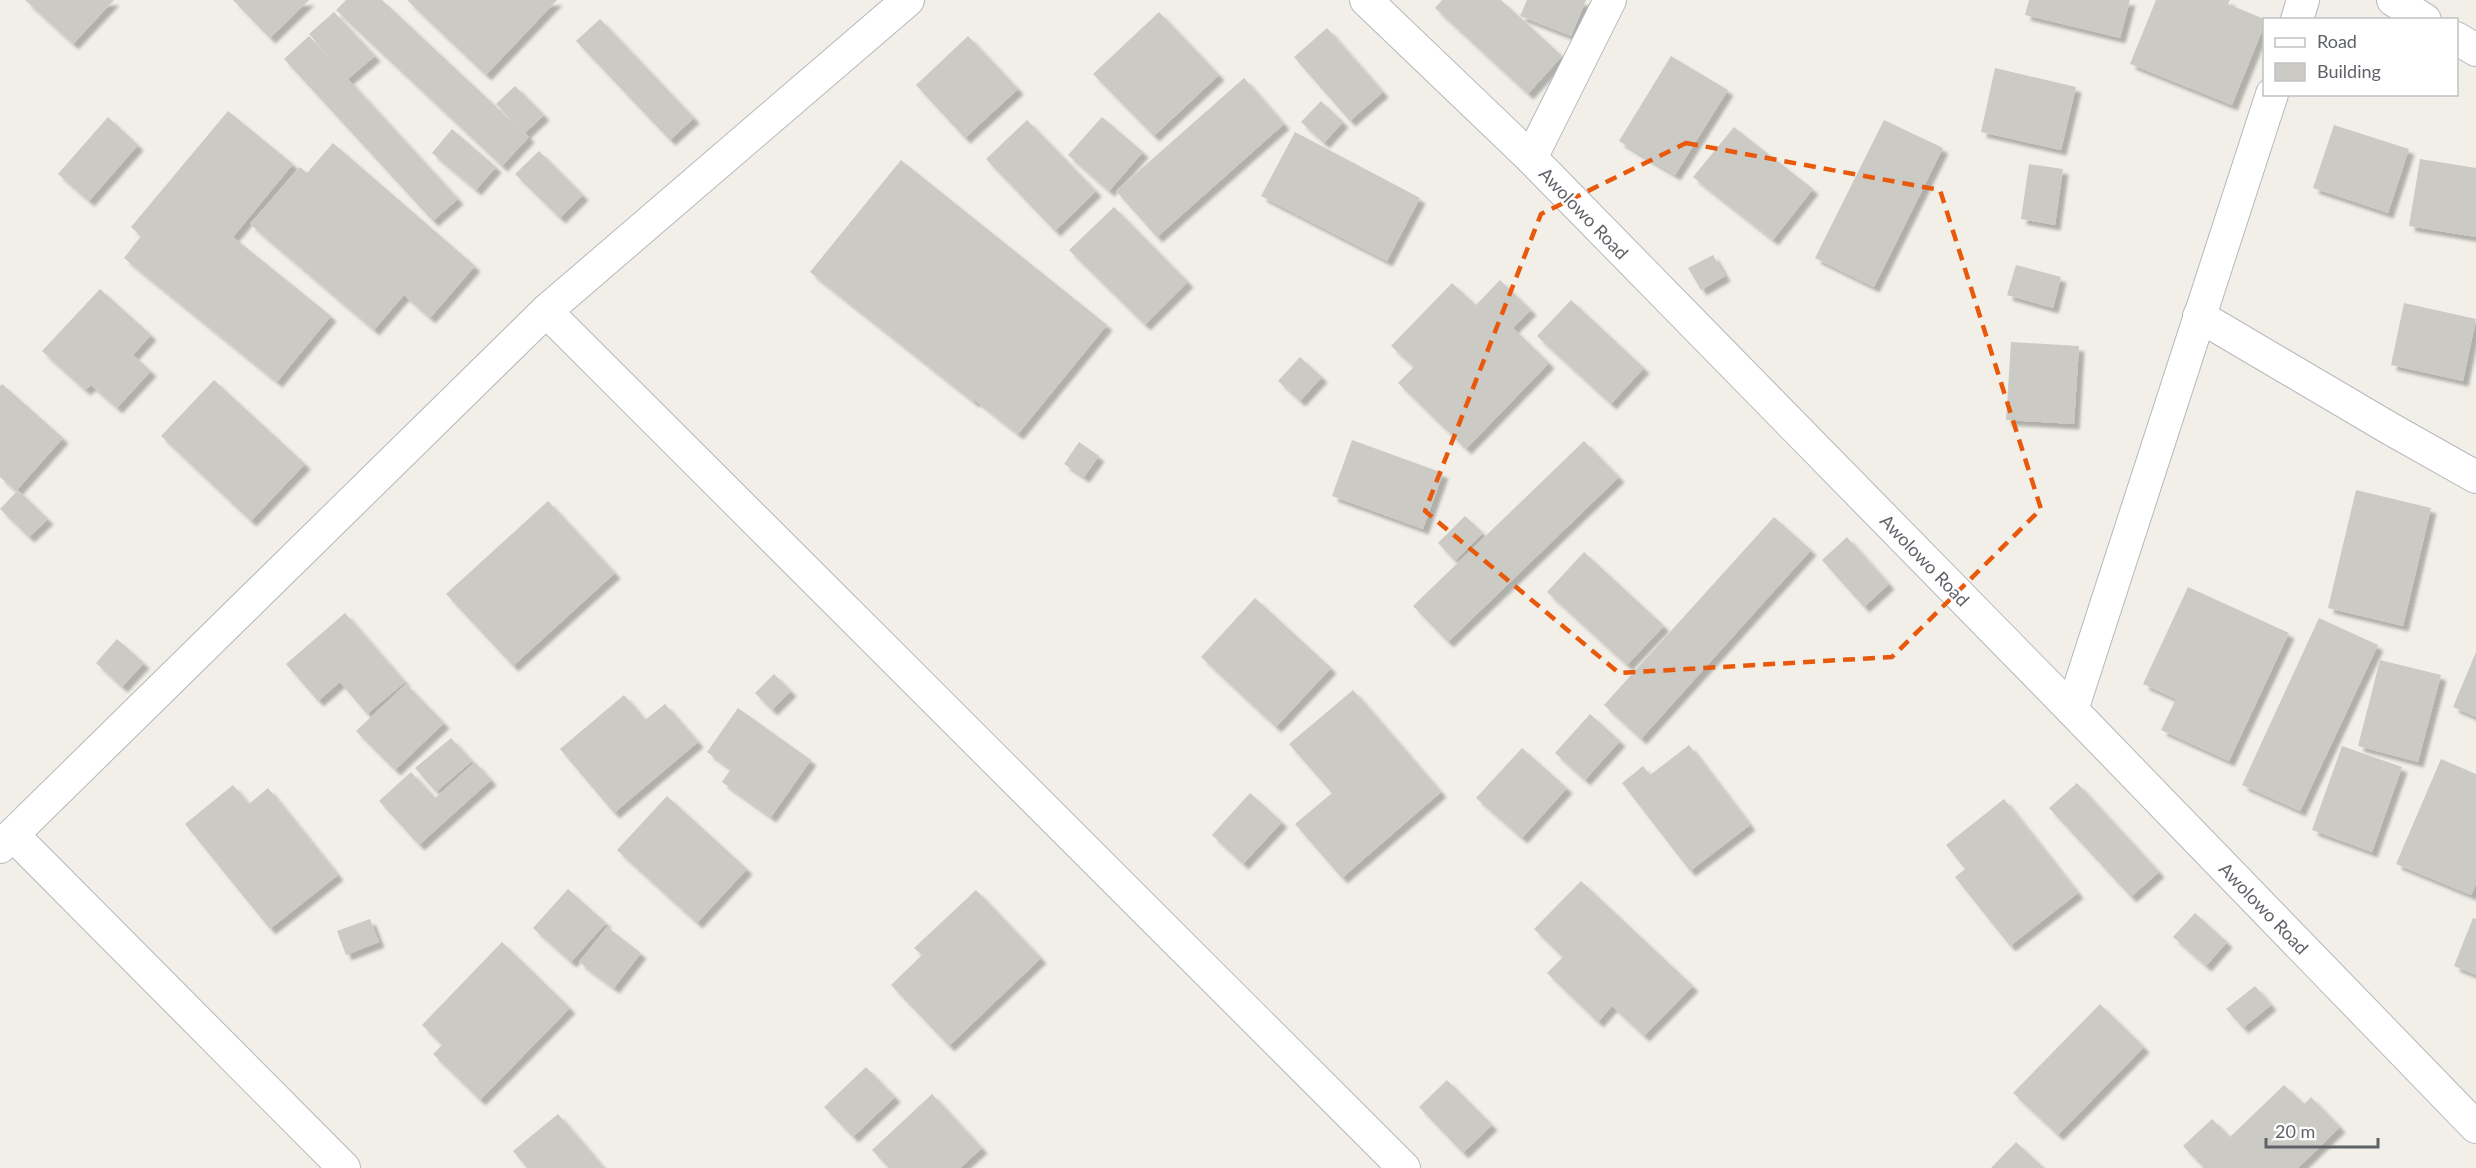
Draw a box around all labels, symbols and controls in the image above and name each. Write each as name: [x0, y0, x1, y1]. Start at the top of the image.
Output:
legend: [2263, 18, 2458, 96]
text: Road: [2317, 30, 2357, 52]
text: Building: [2317, 60, 2381, 82]
street label: Awolowo Road: [1535, 163, 1633, 263]
street label: Awolowo Road: [1876, 510, 1974, 610]
street label: Awolowo Road: [2215, 858, 2313, 958]
scale bar: [2266, 1111, 2378, 1149]
text: 20 m: [2275, 1120, 2315, 1142]

